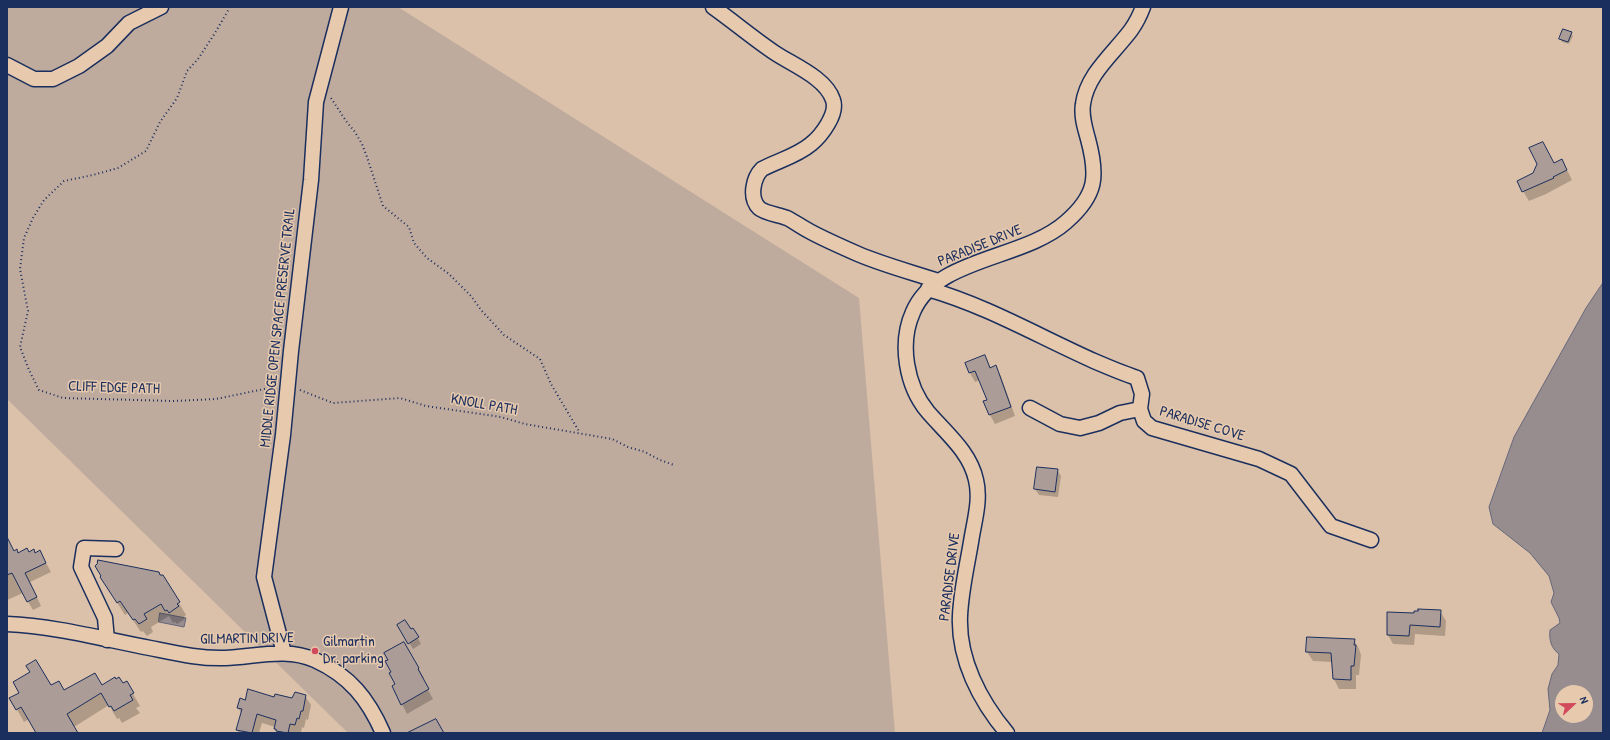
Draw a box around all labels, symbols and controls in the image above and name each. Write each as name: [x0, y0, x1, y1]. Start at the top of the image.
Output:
street label: MIDDLE RIDGE OPEN SPACE PRESERVE TRAIL: [256, 208, 300, 448]
street label: PARADISE DRIVE: [935, 221, 1025, 271]
street label: CLIFF EDGE PATH: [68, 377, 160, 399]
street label: KNOLL PATH: [449, 390, 519, 420]
street label: PARADISE COVE: [1157, 403, 1247, 445]
street label: PARADISE DRIVE: [936, 532, 964, 622]
street label: GILMARTIN DRIVE: [200, 629, 294, 649]
place label: Gilmartin Dr. parking: [323, 633, 384, 668]
marker: Gilmartin Dr. parking: [310, 646, 320, 656]
north arrow: [1554, 684, 1594, 724]
text: N: [1577, 695, 1592, 705]

